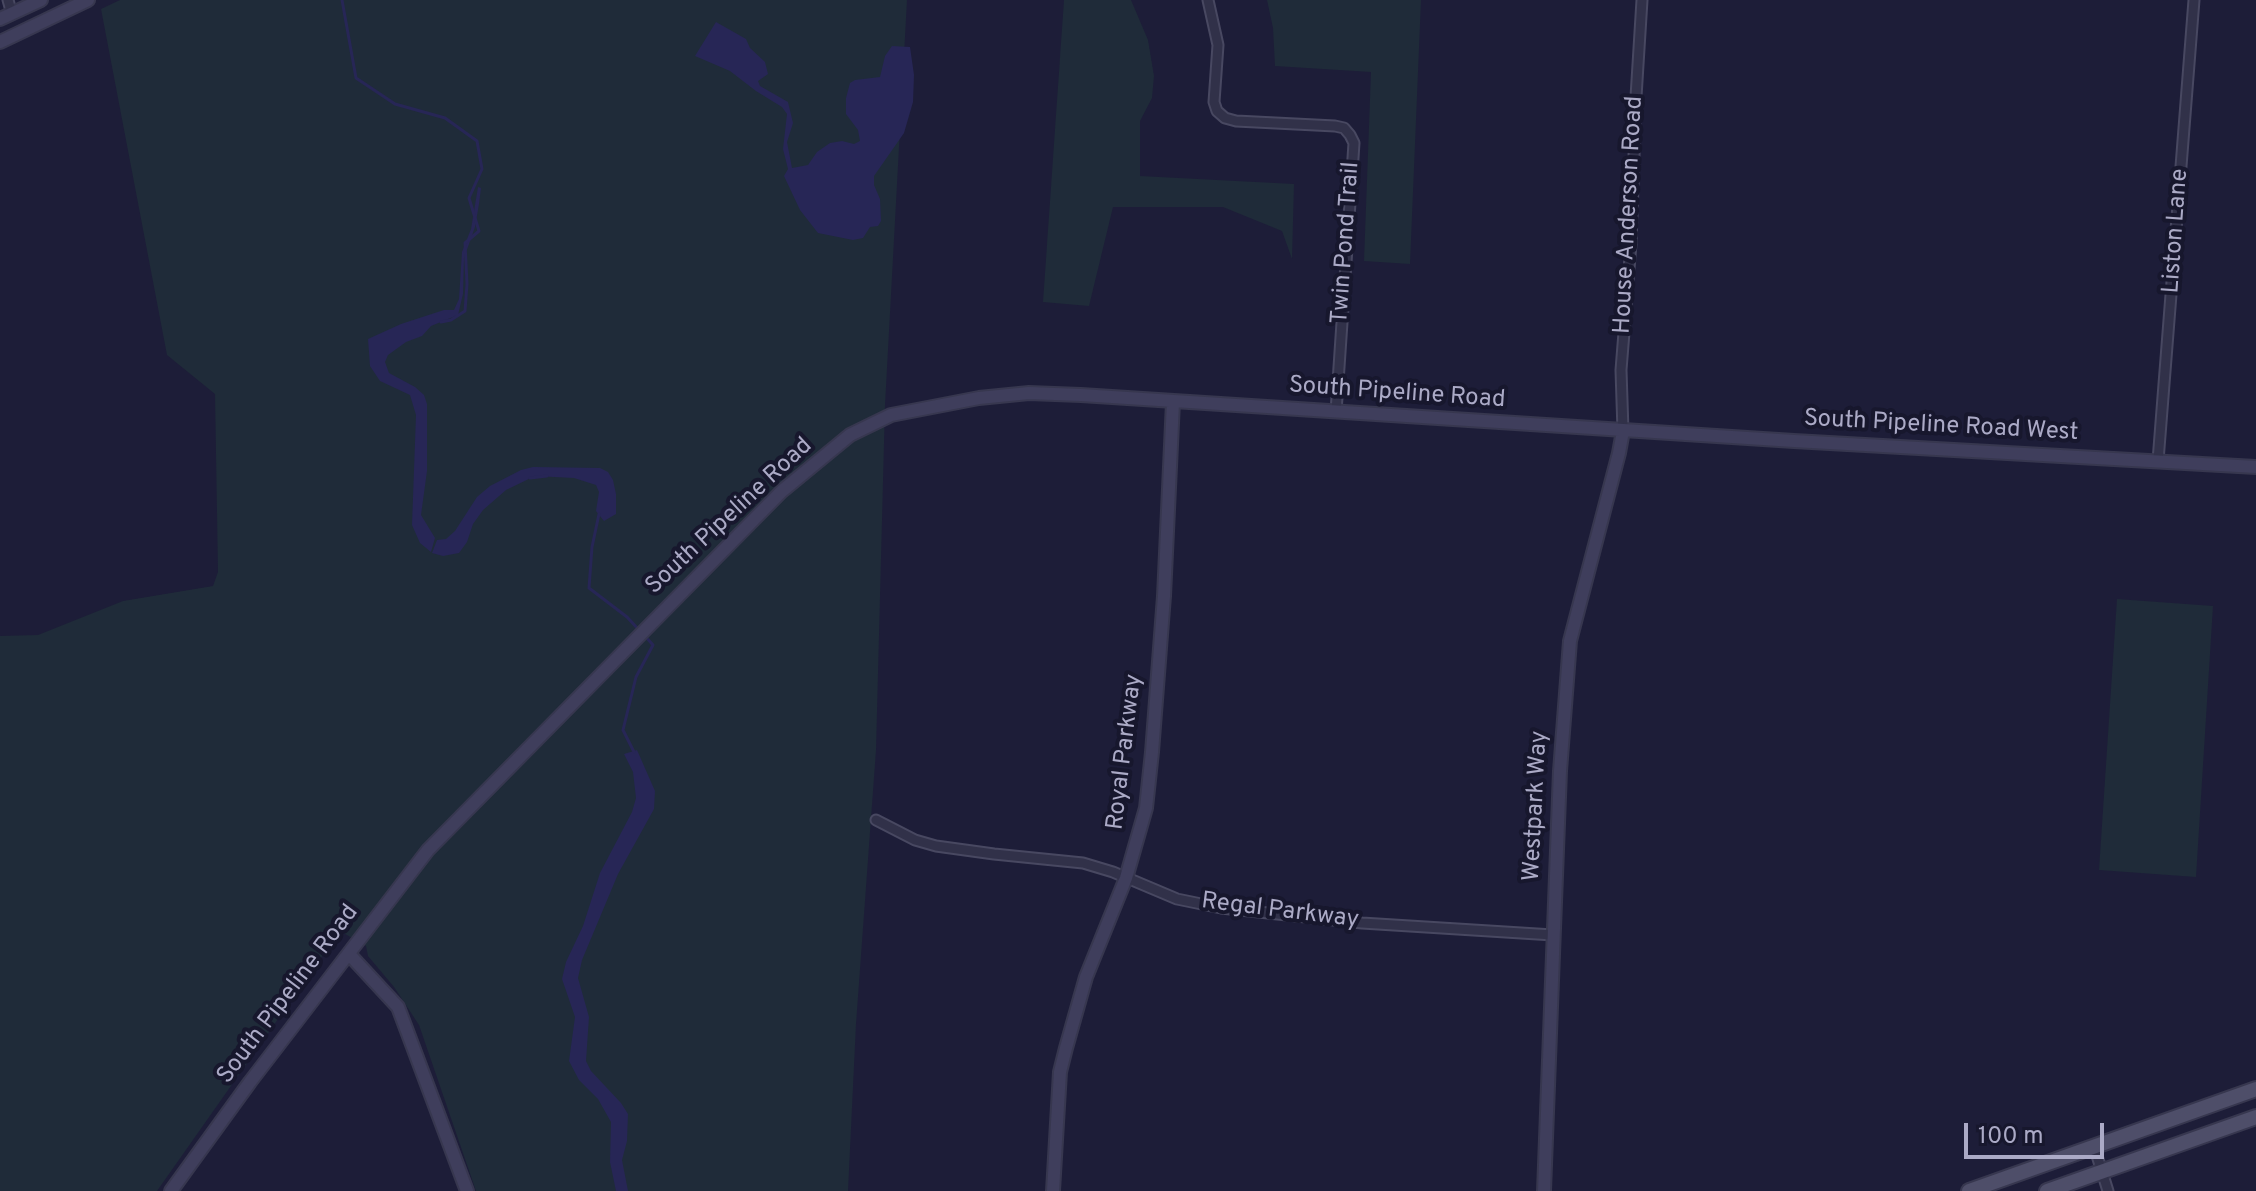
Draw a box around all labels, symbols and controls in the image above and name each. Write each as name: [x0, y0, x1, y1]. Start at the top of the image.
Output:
street label: House Anderson Road: [1609, 95, 1651, 335]
street label: Twin Pond Trail: [1327, 161, 1367, 325]
street label: Liston Lane: [2158, 168, 2196, 294]
street label: South Pipeline Road: [1288, 372, 1506, 416]
street label: South Pipeline Road West: [1803, 405, 2079, 449]
street label: South Pipeline Road: [641, 432, 819, 602]
street label: Royal Parkway: [1102, 672, 1150, 832]
street label: Westpark Way: [1519, 730, 1555, 882]
street label: Regal Parkway: [1200, 888, 1360, 936]
street label: South Pipeline Road: [212, 900, 366, 1090]
scale bar: [1968, 1107, 2108, 1157]
text: 100 m: [1978, 1122, 2044, 1152]

